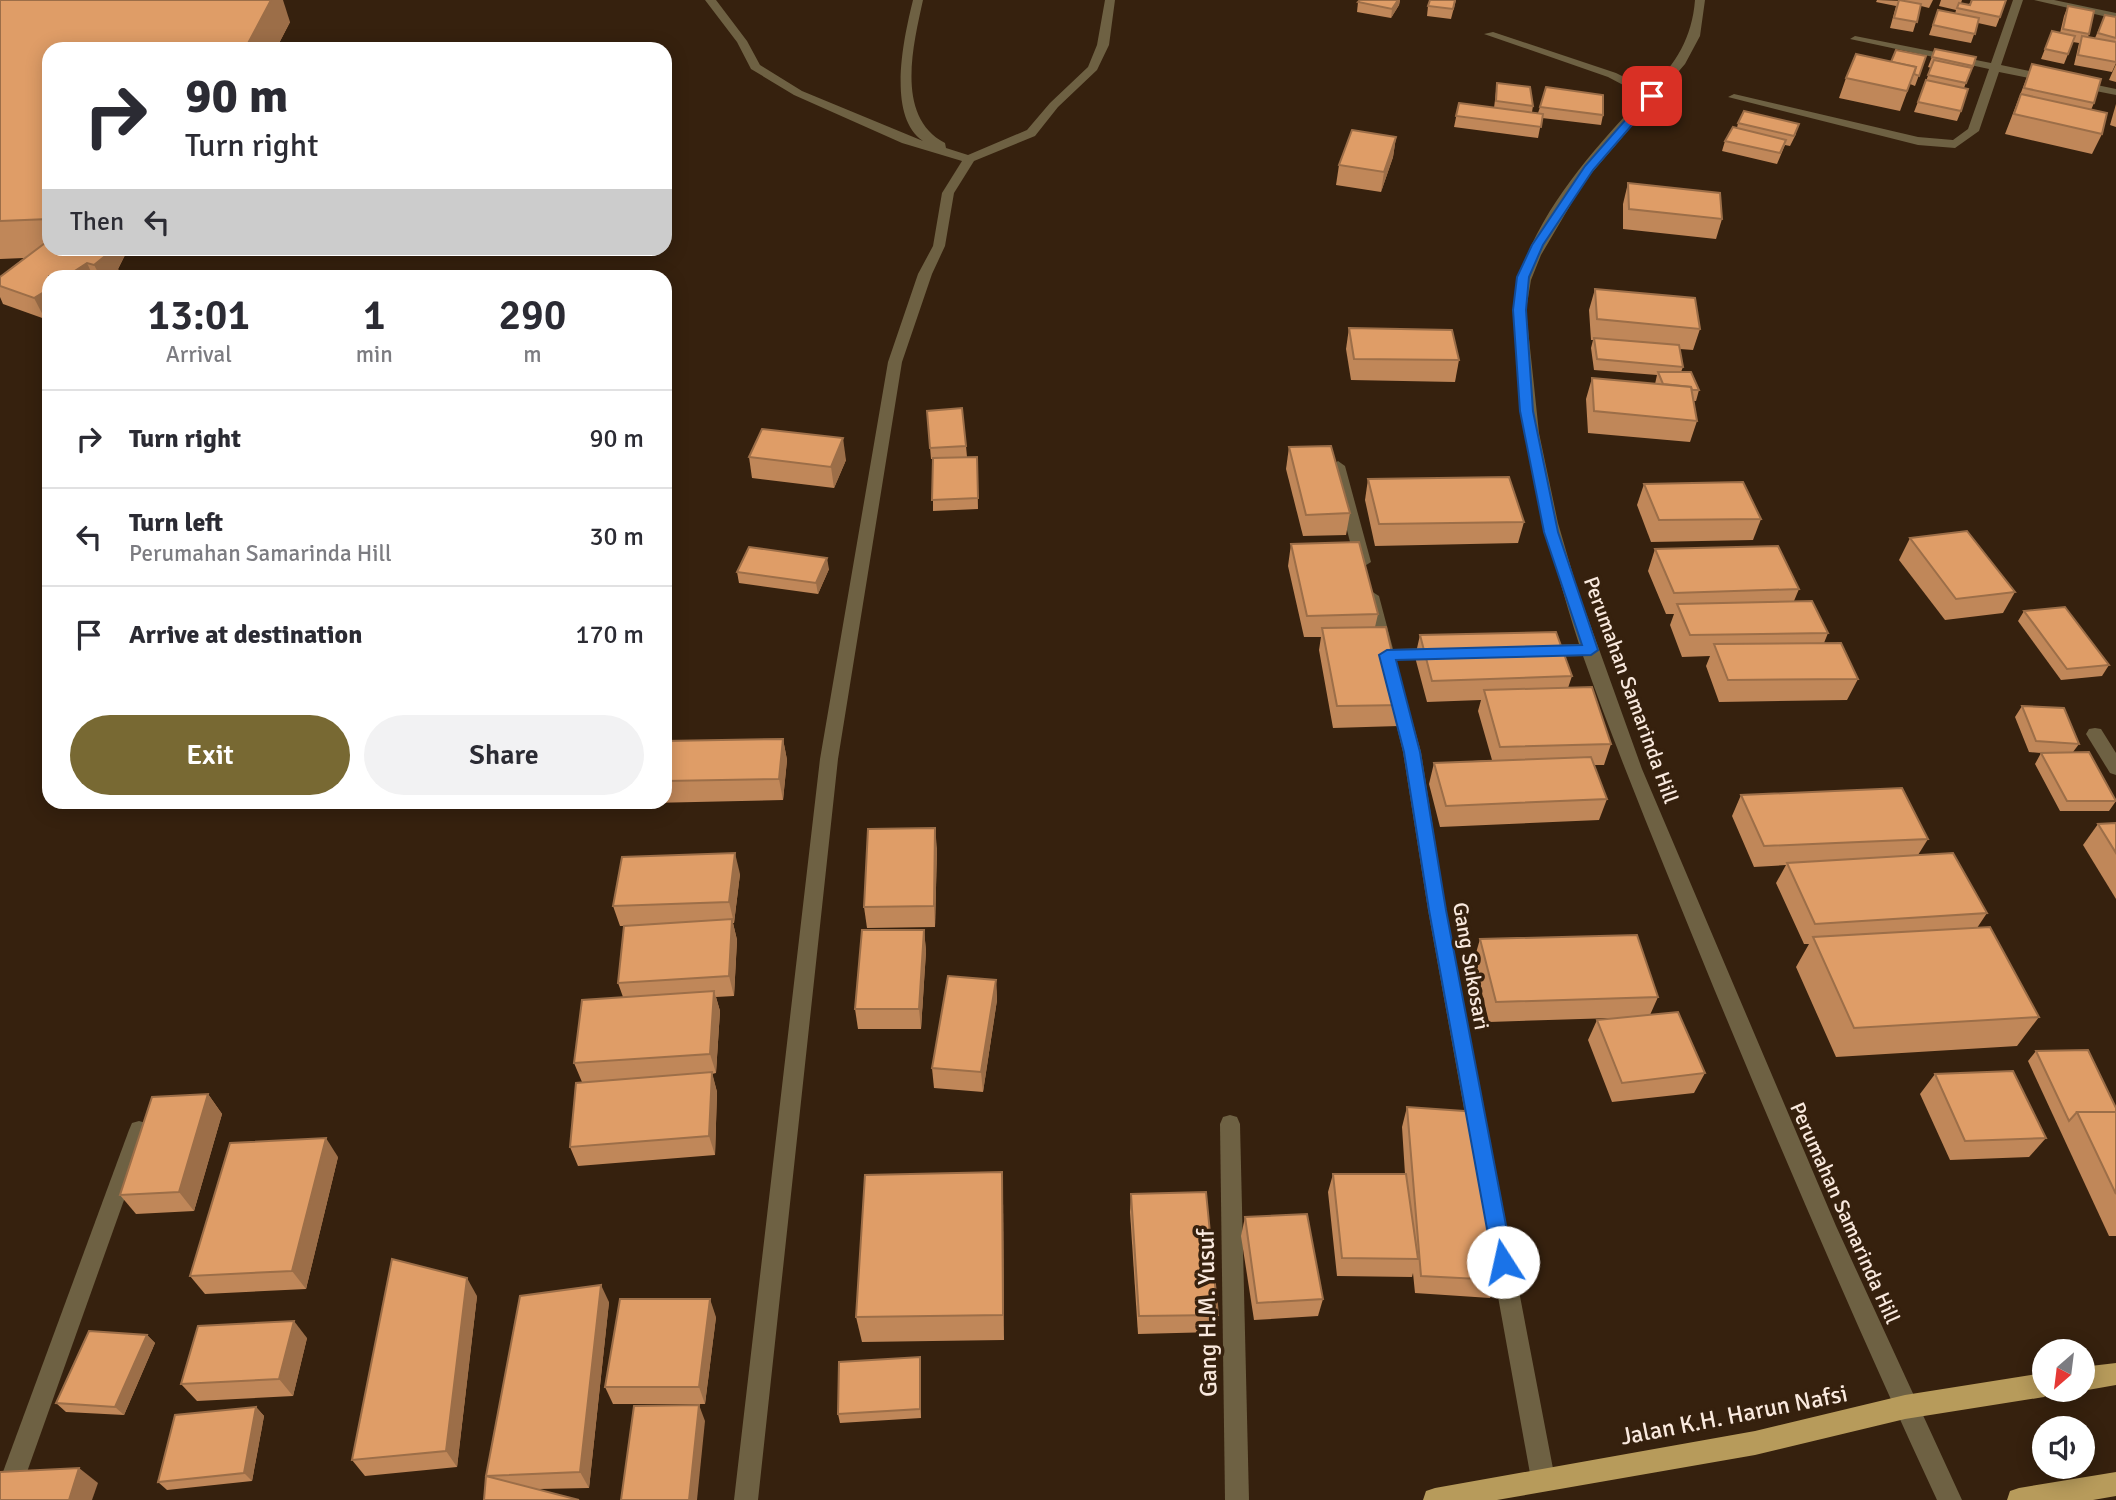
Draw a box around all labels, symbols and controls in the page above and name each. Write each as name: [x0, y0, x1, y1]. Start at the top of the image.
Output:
text: 90 m: [185, 66, 288, 126]
pin: [1622, 66, 1682, 126]
icon: right: [70, 70, 161, 161]
icon: arrive: [1633, 77, 1671, 115]
text: Turn right: [185, 126, 318, 165]
icon: left: [138, 203, 176, 241]
text: Then: [70, 206, 124, 238]
text: 13:01: [148, 290, 250, 341]
text: 1: [363, 290, 386, 341]
text: 290: [498, 290, 566, 341]
text: Arrival: [166, 340, 232, 369]
text: min: [356, 340, 393, 369]
text: m: [523, 340, 542, 369]
icon: right: [70, 420, 108, 458]
text: Turn right: [129, 423, 241, 455]
text: 90 m: [589, 423, 644, 455]
text: Turn left: [129, 507, 223, 539]
icon: left: [70, 518, 108, 556]
text: 30 m: [589, 521, 644, 553]
text: Perumahan Samarinda Hill: [129, 539, 392, 568]
street label: Perumahan Samarinda Hill: [1578, 573, 1684, 807]
icon: arrive: [70, 616, 108, 654]
text: Arrive at destination: [129, 619, 362, 651]
text: 170 m: [575, 619, 644, 651]
button: Exit: [70, 715, 350, 795]
button: Share: [364, 715, 644, 795]
street label: Gang Sukosari: [1447, 900, 1495, 1032]
street label: Perumahan Samarinda Hill: [1784, 1098, 1906, 1328]
position arrow: [1466, 1225, 1540, 1299]
street label: Gang H.M. Yusuf: [1191, 1228, 1223, 1397]
north arrow: [2032, 1339, 2095, 1402]
map controls: [2032, 1339, 2095, 1479]
street label: Jalan K.H. Harun Nafsi: [1618, 1378, 1850, 1452]
button: sound: [2032, 1416, 2095, 1479]

